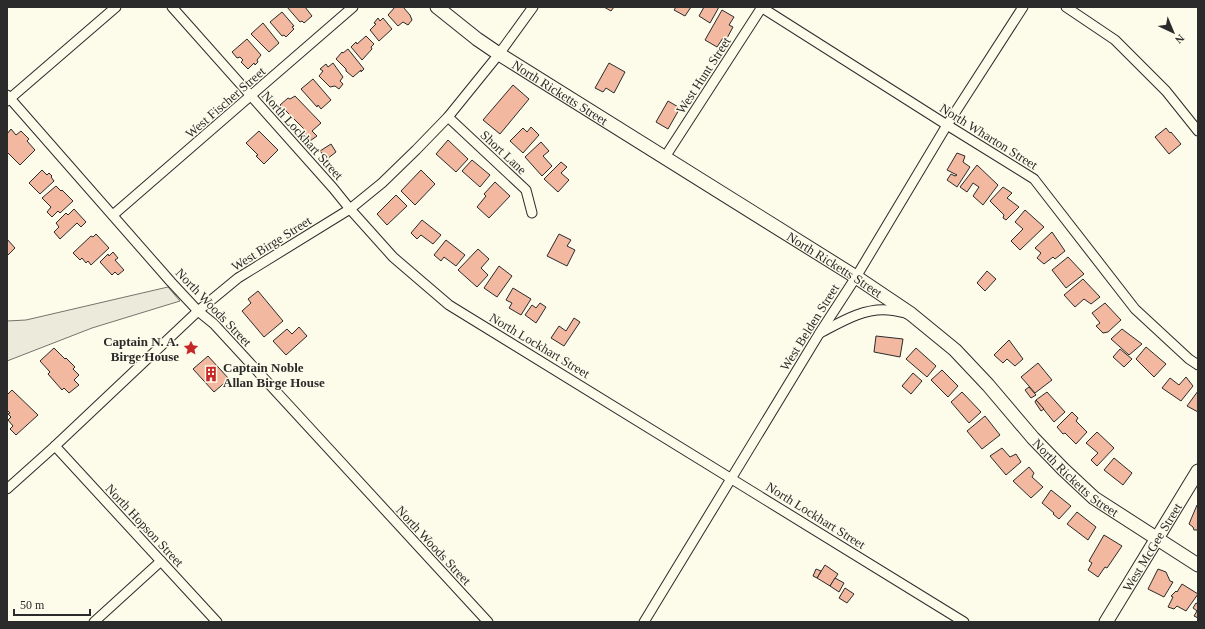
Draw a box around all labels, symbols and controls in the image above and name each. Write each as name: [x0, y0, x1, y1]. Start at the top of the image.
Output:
north arrow: [1153, 12, 1193, 52]
text: N: [1173, 32, 1187, 46]
street label: West Hunt Street: [673, 34, 734, 116]
street label: North Ricketts Street: [509, 57, 611, 128]
street label: West Fischer Street: [182, 63, 269, 141]
street label: North Lockhart Street: [259, 88, 347, 183]
street label: North Wharton Street: [937, 100, 1041, 173]
street label: Short Lane: [478, 127, 530, 178]
street label: West Birge Street: [229, 213, 314, 274]
street label: North Ricketts Street: [784, 229, 885, 301]
street label: North Woods Street: [173, 265, 255, 350]
street label: West Belden Street: [777, 281, 842, 373]
street label: North Lockhart Street: [487, 310, 593, 381]
place label: Captain N. A. Birge House: [103, 334, 179, 364]
place icon: Captain N. A. Birge House: [182, 339, 200, 357]
place label: Captain Noble Allan Birge House: [223, 360, 325, 390]
building icon: Captain Noble Allan Birge House: [202, 365, 220, 383]
street label: North Ricketts Street: [1030, 436, 1121, 520]
street label: North Lockhart Street: [763, 479, 868, 552]
street label: North Hopson Street: [102, 481, 187, 570]
street label: West McGee Street: [1120, 500, 1185, 594]
street label: North Woods Street: [393, 503, 474, 588]
scale bar: [14, 591, 90, 617]
text: 50 m: [20, 598, 45, 612]

